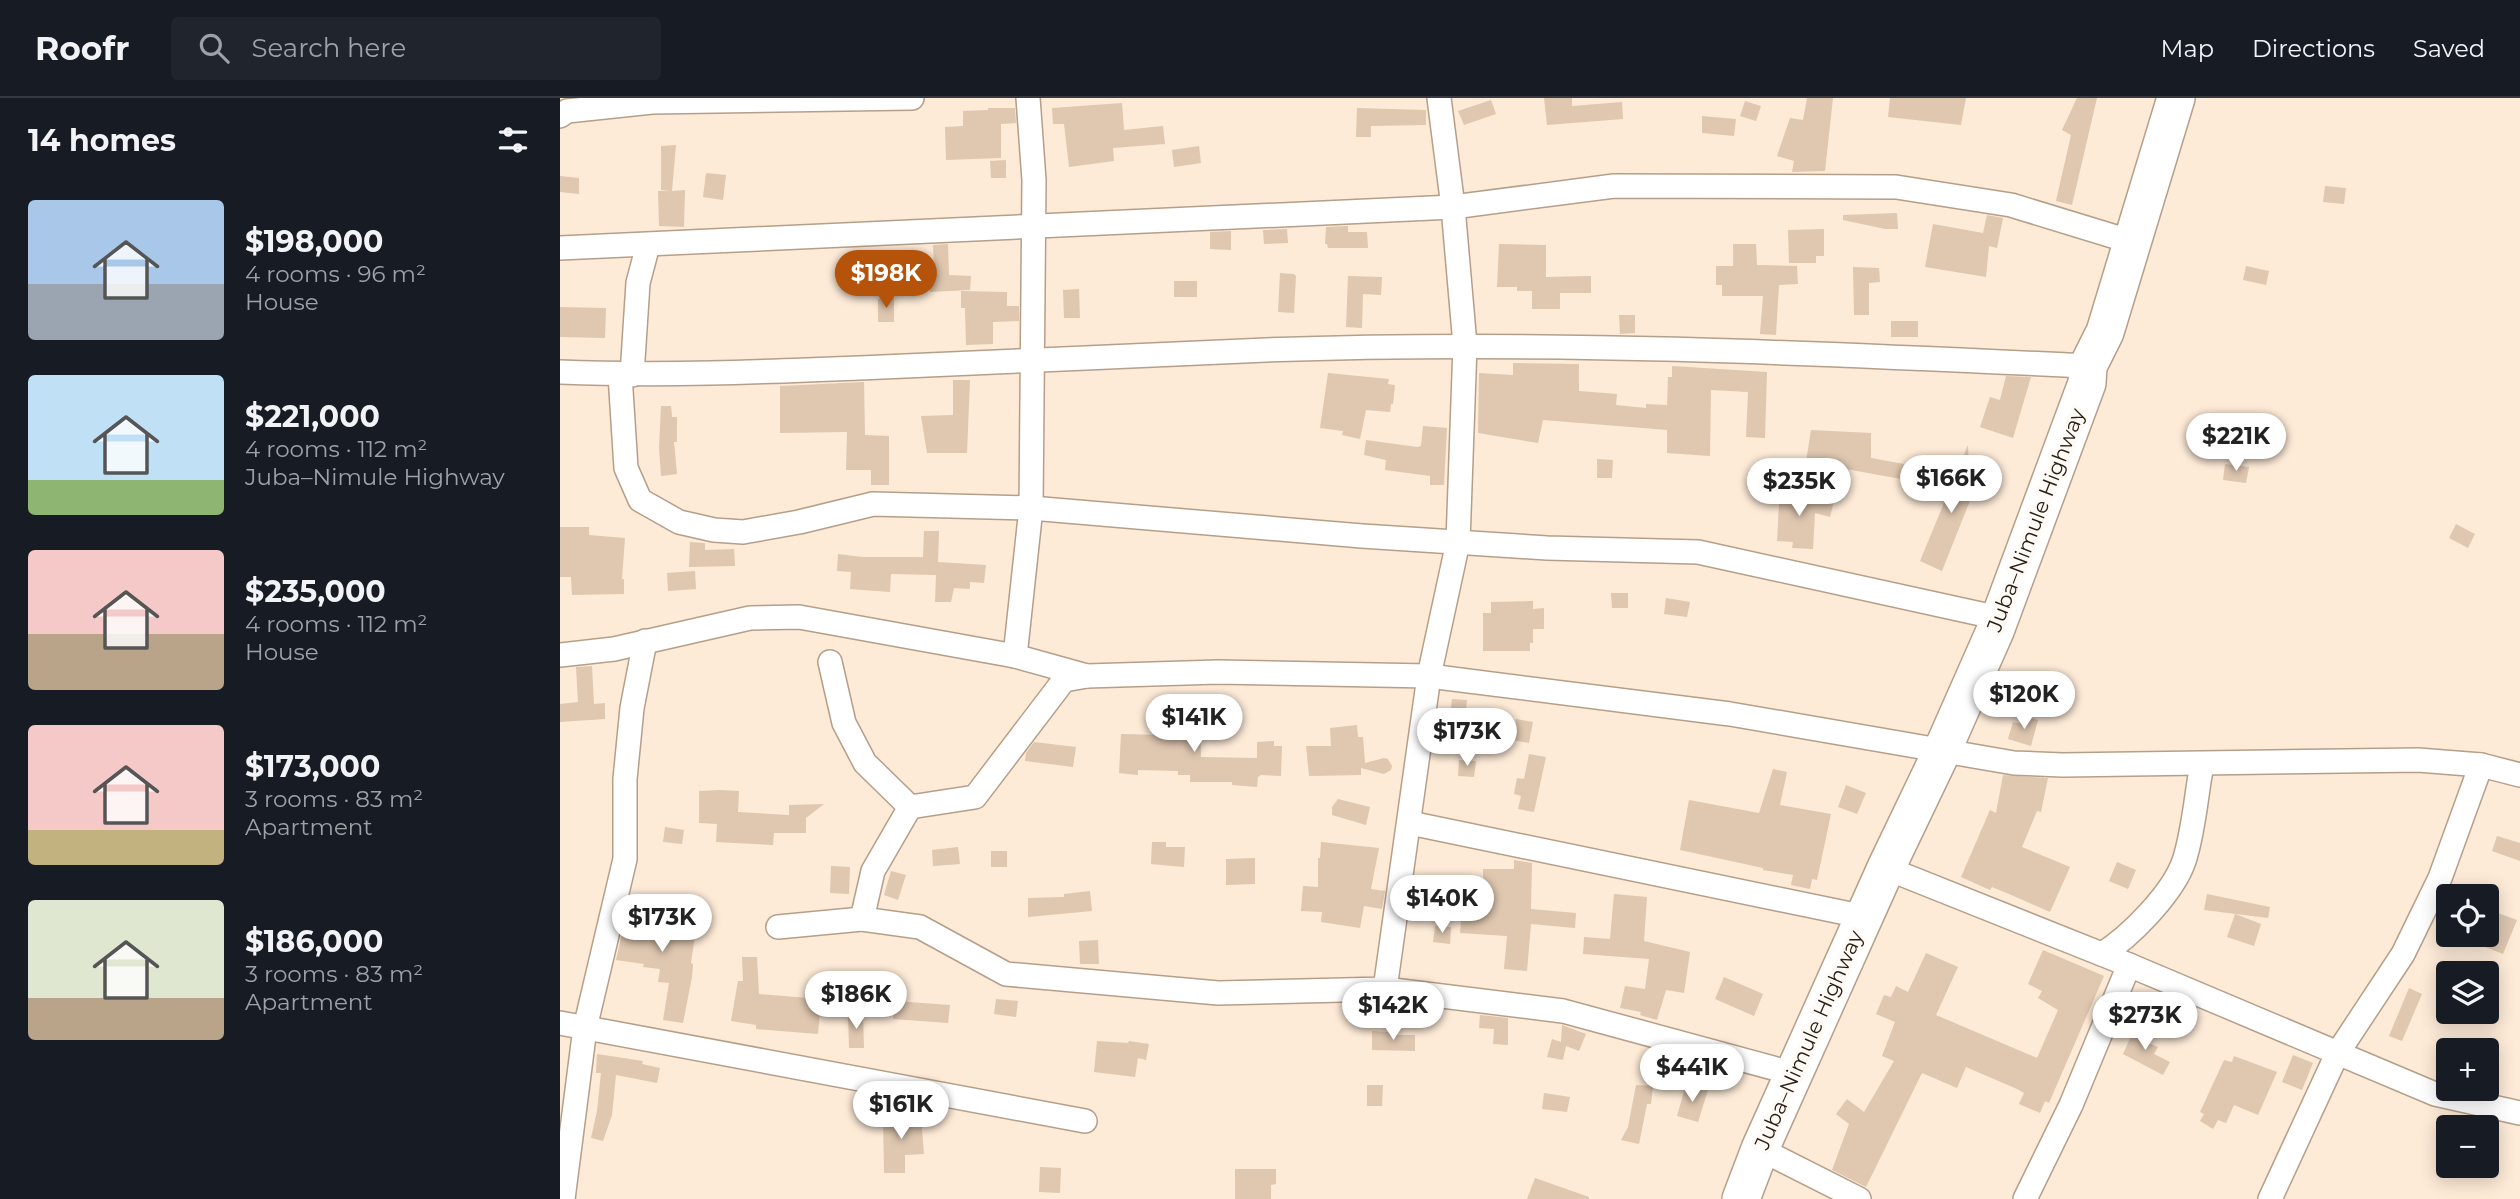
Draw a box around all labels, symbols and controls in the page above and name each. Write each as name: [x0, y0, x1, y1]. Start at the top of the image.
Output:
search box: [171, 17, 661, 80]
text: Roofr: [35, 28, 129, 68]
icon: search: [195, 29, 233, 67]
text: Search here: [251, 32, 406, 64]
text: Map: [2161, 34, 2214, 63]
text: Directions: [2252, 34, 2375, 63]
text: Saved: [2413, 34, 2485, 63]
icon: filters: [494, 121, 532, 159]
text: 14 homes: [28, 122, 176, 159]
text: $198,000: [245, 223, 383, 260]
icon: home: [84, 228, 168, 312]
pin: $198K: [837, 250, 935, 310]
text: $198K: [851, 259, 921, 287]
text: 4 rooms · 96 m²: [245, 260, 426, 288]
text: House: [245, 288, 319, 316]
text: $221,000: [245, 398, 380, 435]
icon: home: [84, 403, 168, 487]
street label: Juba–Nimule Highway: [1981, 404, 2090, 636]
pin: $221K: [2187, 414, 2285, 473]
text: $221K: [2202, 422, 2270, 450]
text: 4 rooms · 112 m²: [245, 435, 427, 463]
pin: $166K: [1902, 456, 2000, 515]
pin: $235K: [1750, 458, 1848, 518]
text: Juba–Nimule Highway: [245, 463, 505, 491]
text: $166K: [1916, 464, 1986, 492]
text: $235K: [1763, 467, 1835, 495]
text: $235,000: [245, 573, 386, 610]
icon: home: [84, 578, 168, 662]
text: 4 rooms · 112 m²: [245, 610, 427, 638]
text: House: [245, 638, 319, 666]
pin: $120K: [1975, 672, 2073, 731]
text: $120K: [1989, 680, 2059, 708]
pin: $141K: [1145, 694, 1243, 754]
text: $141K: [1162, 703, 1226, 731]
pin: $173K: [1418, 708, 1516, 768]
text: $173K: [1433, 717, 1501, 745]
text: $173,000: [245, 748, 380, 785]
icon: home: [84, 753, 168, 837]
text: 3 rooms · 83 m²: [245, 785, 423, 813]
text: Apartment: [245, 813, 373, 841]
pin: $140K: [1393, 876, 1491, 935]
text: $140K: [1406, 884, 1478, 912]
map controls: [2436, 884, 2499, 1178]
button: locate: [2436, 884, 2499, 947]
pin: $173K: [613, 894, 711, 954]
text: $173K: [628, 903, 696, 931]
text: $186,000: [245, 923, 383, 960]
street label: Juba–Nimule Highway: [1748, 926, 1868, 1154]
icon: home: [84, 928, 168, 1012]
text: 3 rooms · 83 m²: [245, 960, 423, 988]
button: layers: [2436, 961, 2499, 1024]
pin: $186K: [807, 972, 905, 1031]
text: $186K: [821, 980, 891, 1008]
pin: $142K: [1344, 982, 1442, 1042]
text: Apartment: [245, 988, 373, 1016]
text: $142K: [1358, 991, 1428, 1019]
pin: $273K: [2096, 992, 2194, 1052]
text: $273K: [2109, 1001, 2181, 1029]
button: +: [2436, 1038, 2499, 1101]
pin: $441K: [1643, 1044, 1741, 1104]
text: $441K: [1656, 1053, 1728, 1081]
pin: $161K: [852, 1082, 950, 1141]
text: $161K: [869, 1090, 933, 1118]
button: −: [2436, 1115, 2499, 1178]

